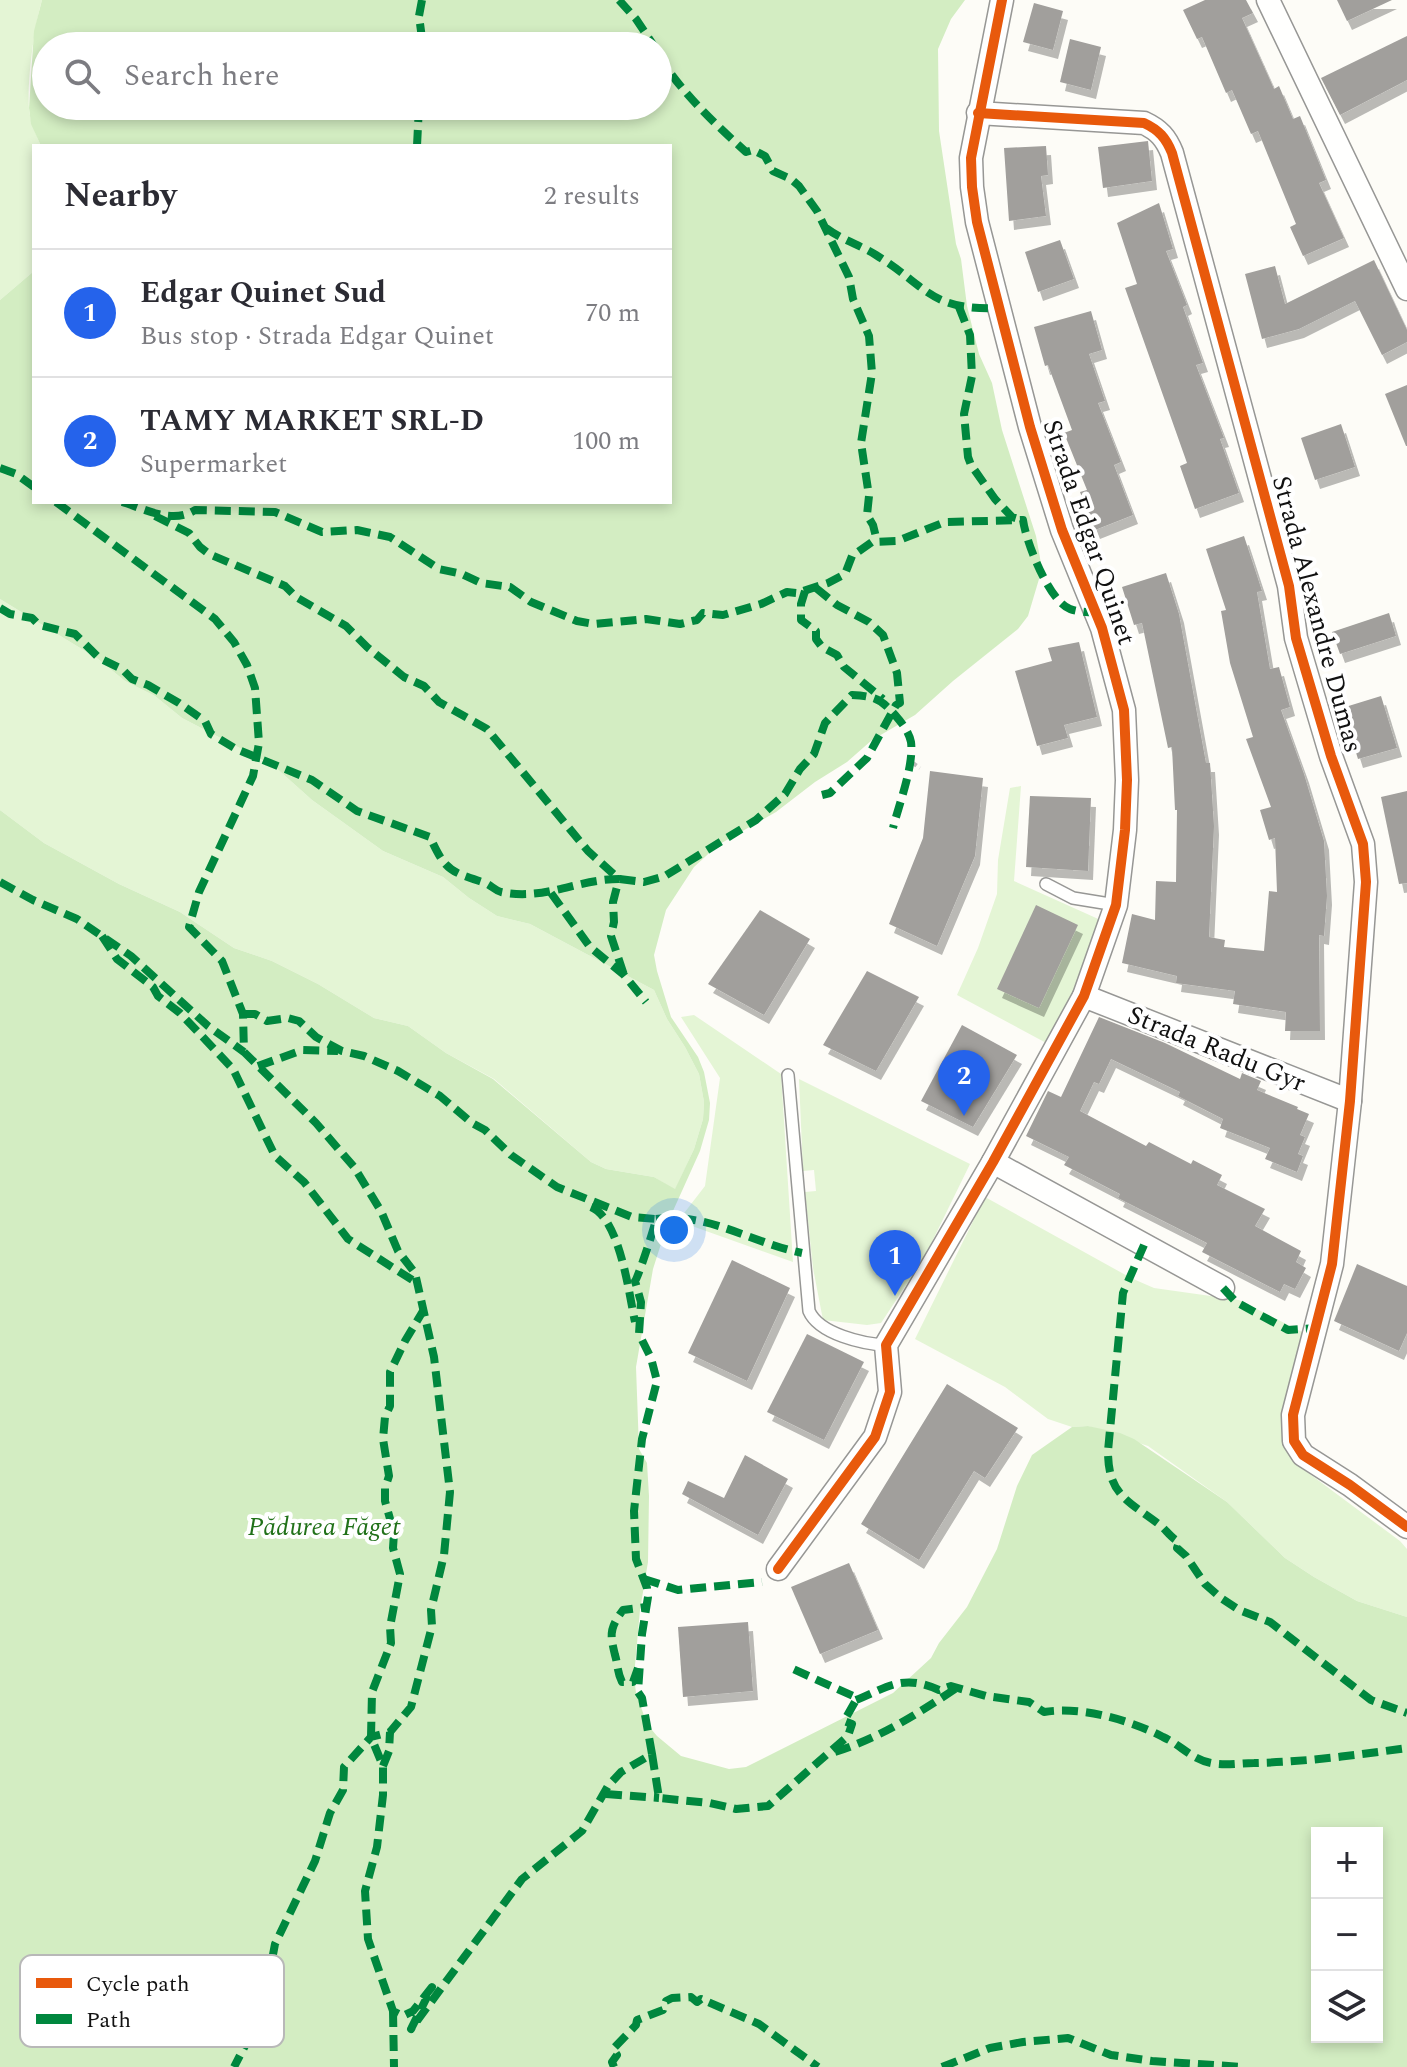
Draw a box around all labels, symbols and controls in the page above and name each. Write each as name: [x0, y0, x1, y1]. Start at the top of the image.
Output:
search box: [32, 32, 672, 120]
text: Search here: [124, 53, 280, 99]
icon: search: [60, 54, 104, 98]
text: Nearby: [64, 170, 177, 222]
text: 2 results: [544, 176, 640, 216]
text: Edgar Quinet Sud: [140, 270, 386, 316]
text: 1: [83, 293, 97, 333]
text: 70 m: [585, 293, 640, 333]
text: Bus stop · Strada Edgar Quinet: [140, 316, 494, 356]
text: TAMY MARKET SRL-D: [140, 398, 484, 444]
street label: Strada Edgar Quinet: [1032, 414, 1146, 650]
text: 2: [83, 421, 97, 461]
text: 100 m: [572, 421, 640, 461]
text: Supermarket: [140, 444, 287, 484]
street label: Strada Alexandre Dumas: [1261, 471, 1373, 757]
street label: Strada Radu Gyr: [1121, 995, 1312, 1103]
pin: 2: [938, 1050, 990, 1116]
your location: [654, 1210, 694, 1250]
pin: 1: [869, 1230, 921, 1296]
park label: Pădurea Făget: [248, 1507, 401, 1547]
map controls: [1311, 1827, 1383, 2043]
button: +: [1311, 1827, 1383, 1899]
button: −: [1311, 1899, 1383, 1971]
legend: [20, 1955, 284, 2047]
text: Cycle path: [86, 1968, 190, 2001]
button: layers: [1311, 1971, 1383, 2043]
text: Path: [86, 2004, 131, 2037]

